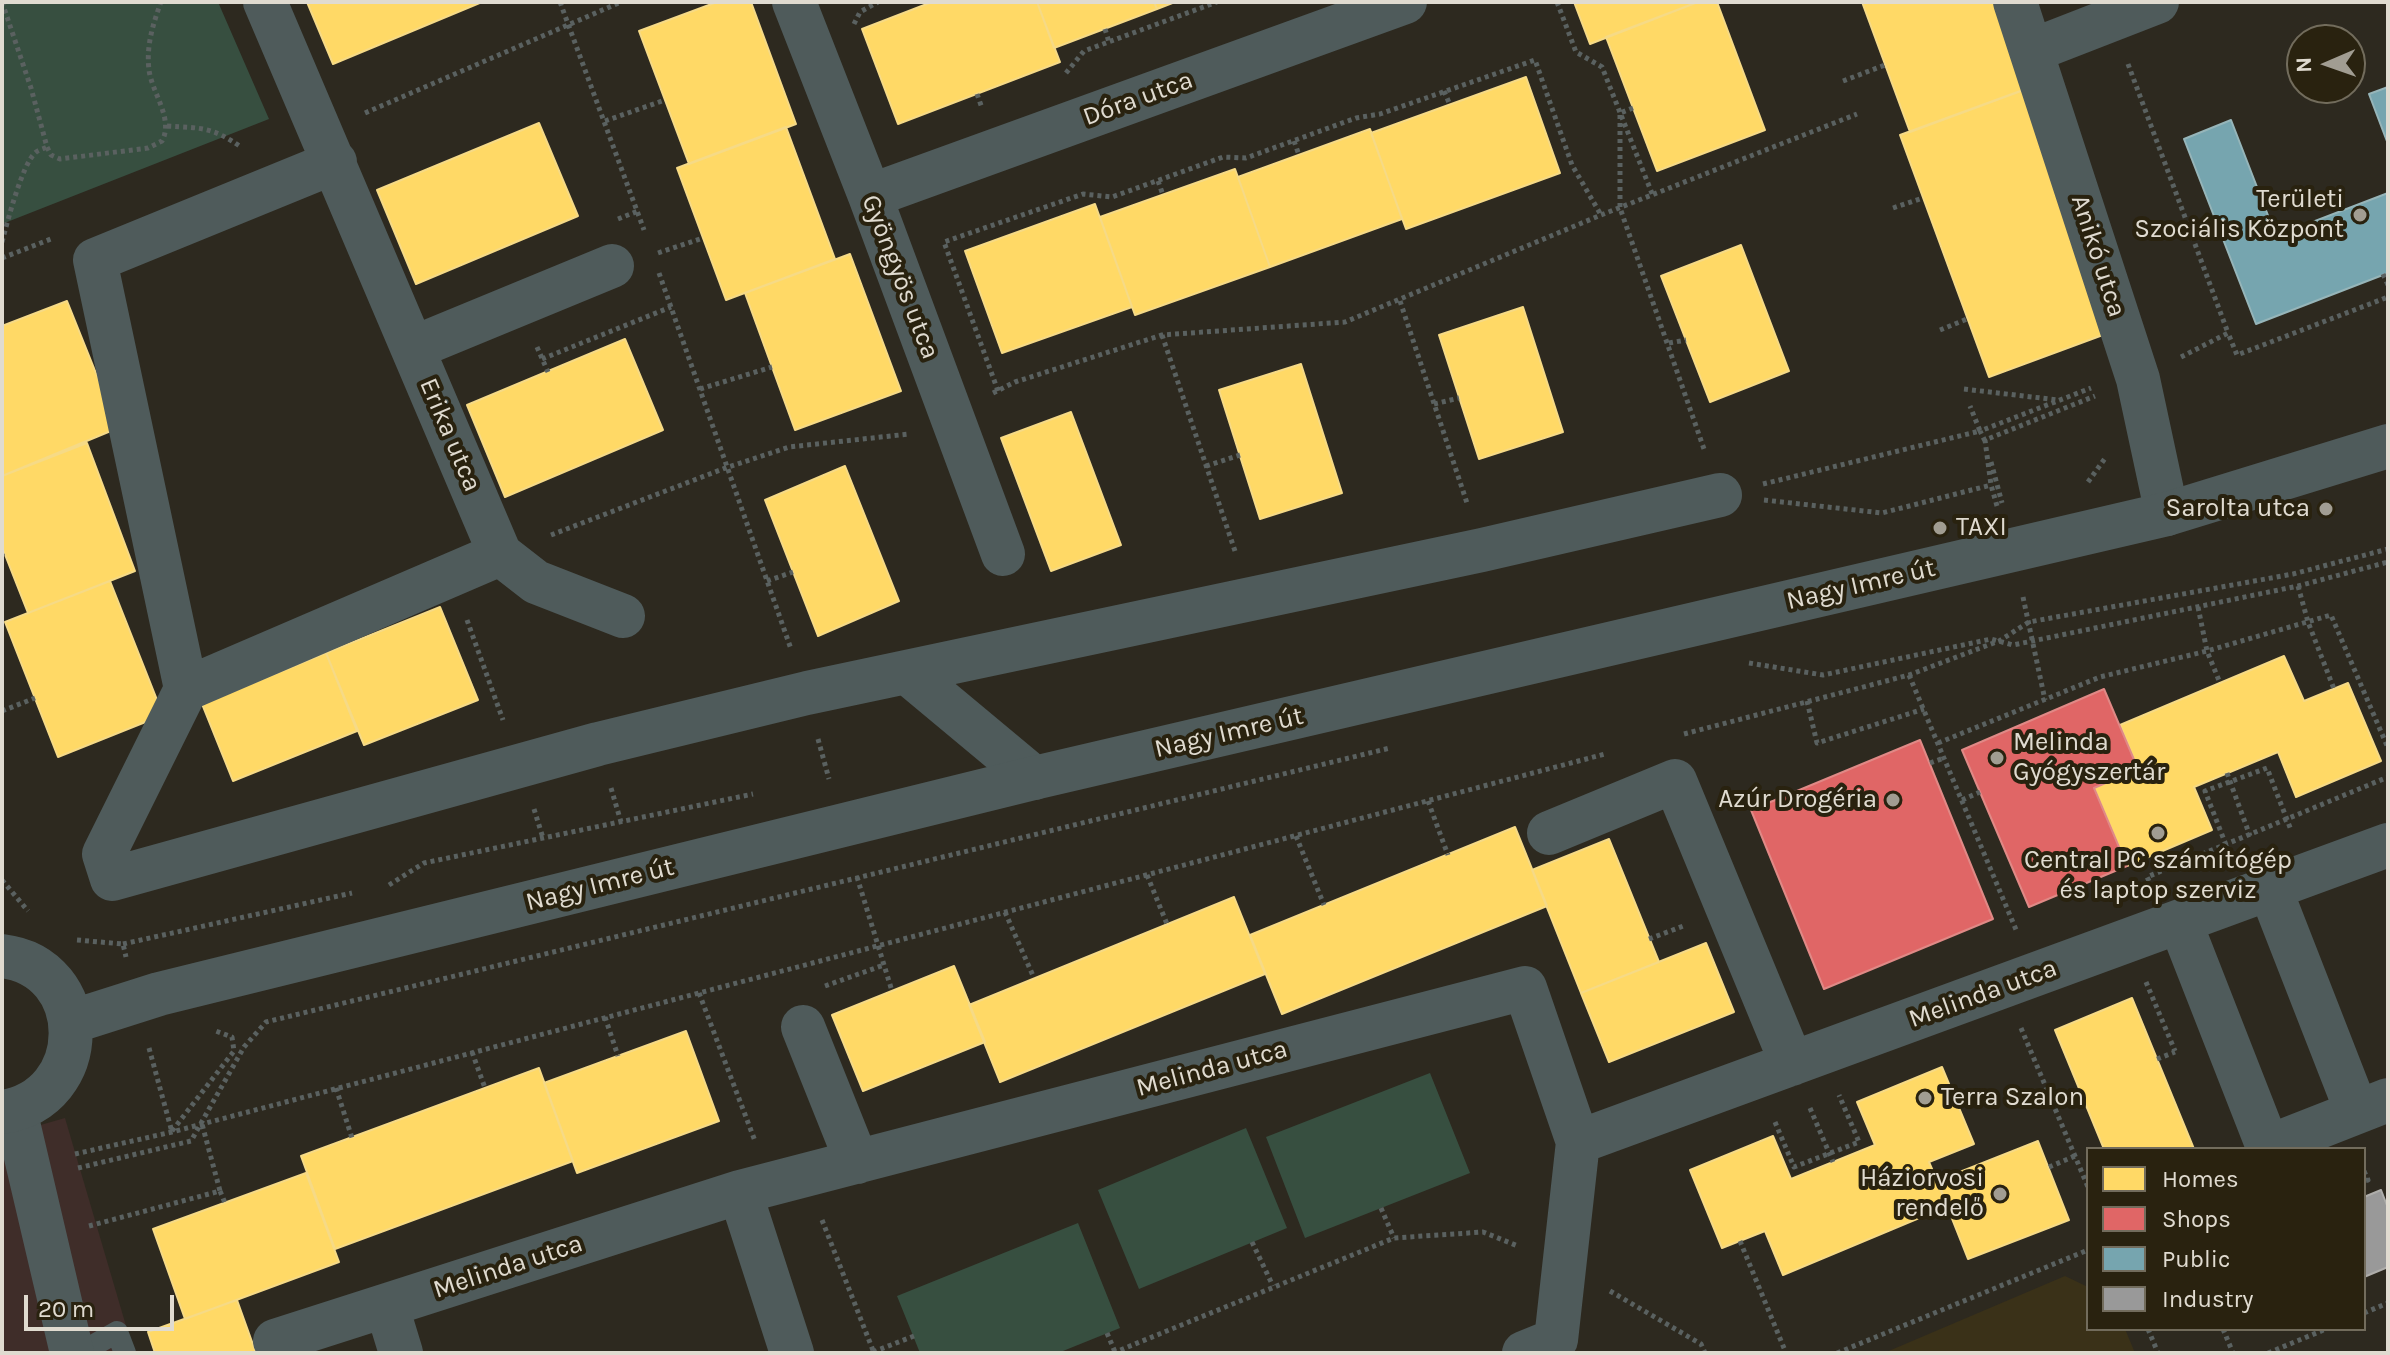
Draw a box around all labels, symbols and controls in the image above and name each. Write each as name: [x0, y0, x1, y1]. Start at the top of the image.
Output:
north arrow: [2286, 24, 2366, 104]
text: N: [2291, 56, 2317, 73]
street label: Dóra utca: [1079, 65, 1197, 133]
place label: Területi Szociális Központ: [2134, 184, 2344, 246]
street label: Gyöngyös utca: [854, 191, 946, 363]
street label: Anikó utca: [2064, 191, 2132, 321]
marker: Területi Szociális Központ: [2351, 206, 2369, 224]
street label: Erika utca: [412, 374, 488, 496]
place label: Sarolta utca: [2166, 493, 2310, 525]
marker: Sarolta utca: [2317, 500, 2335, 518]
place label: TAXI: [1956, 512, 2007, 544]
marker: TAXI: [1931, 519, 1949, 537]
street label: Nagy Imre út: [1784, 553, 1938, 617]
street label: Nagy Imre út: [1152, 701, 1306, 765]
place label: Melinda Gyógyszertár: [2013, 727, 2165, 788]
marker: Melinda Gyógyszertár: [1988, 749, 2006, 767]
place label: Azúr Drogéria: [1718, 784, 1877, 816]
marker: Azúr Drogéria: [1884, 791, 1902, 809]
marker: Central PC számítógép és laptop szerviz: [2149, 824, 2167, 842]
place label: Central PC számítógép és laptop szerviz: [2024, 845, 2292, 906]
street label: Nagy Imre út: [523, 852, 677, 918]
street label: Melinda utca: [1905, 953, 2061, 1035]
street label: Melinda utca: [1133, 1034, 1291, 1104]
place label: Terra Szalon: [1941, 1082, 2084, 1114]
marker: Terra Szalon: [1916, 1089, 1934, 1107]
legend: [2086, 1147, 2366, 1331]
place label: Háziorvosi rendelő: [1860, 1163, 1984, 1224]
text: Homes: [2162, 1165, 2239, 1193]
marker: Háziorvosi rendelő: [1991, 1185, 2009, 1203]
text: Shops: [2162, 1205, 2231, 1233]
street label: Melinda utca: [429, 1228, 587, 1306]
text: Public: [2162, 1245, 2230, 1273]
scale bar: [28, 1279, 178, 1329]
text: Industry: [2162, 1285, 2253, 1313]
text: 20 m: [38, 1295, 94, 1323]

